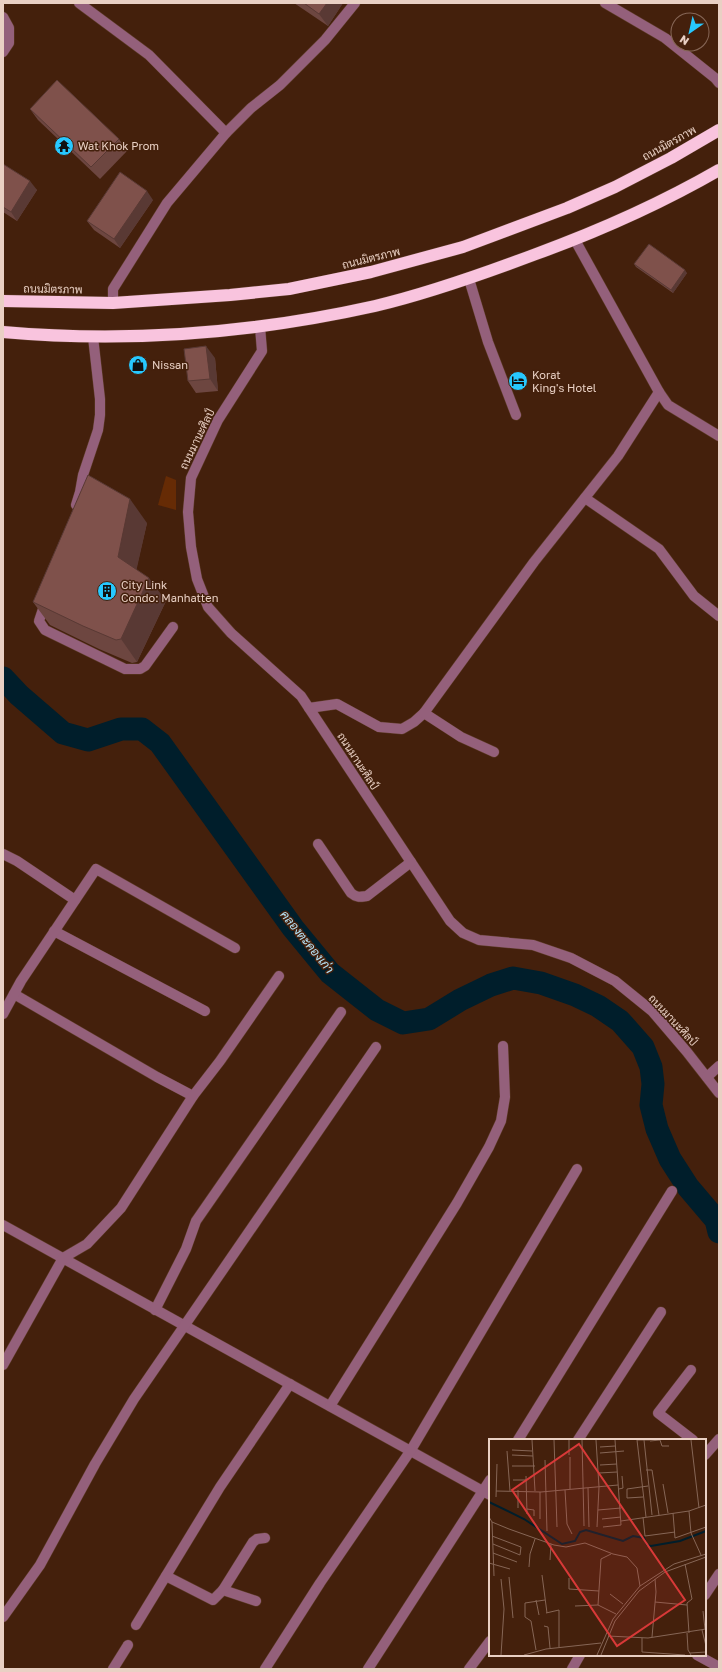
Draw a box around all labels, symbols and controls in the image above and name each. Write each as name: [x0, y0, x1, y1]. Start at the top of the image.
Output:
north arrow: [670, 12, 710, 52]
text: N: [677, 33, 691, 48]
street label: ถนนมิตรภาพ: [640, 122, 698, 163]
temple icon: Wat Khok Prom: [53, 135, 75, 157]
place label: Wat Khok Prom: [78, 139, 159, 152]
street label: ถนนมิตรภาพ: [341, 244, 401, 271]
street label: ถนนมิตรภาพ: [23, 281, 83, 296]
shop icon: Nissan: [127, 354, 149, 376]
place label: Nissan: [152, 358, 188, 371]
place label: Korat King's Hotel: [532, 368, 597, 394]
hotel icon: Korat King's Hotel: [507, 370, 529, 392]
street label: ถนนมานะศิลป์: [176, 406, 217, 471]
place label: City Link Condo: Manhatten: [121, 578, 218, 604]
building icon: City Link Condo: Manhatten: [96, 580, 118, 602]
street label: ถนนมานะศิลป์: [335, 730, 382, 792]
water label: คลองตะคองเก่า: [277, 907, 337, 976]
street label: ถนนมานะศิลป์: [646, 991, 700, 1048]
inset map: [489, 1439, 706, 1656]

